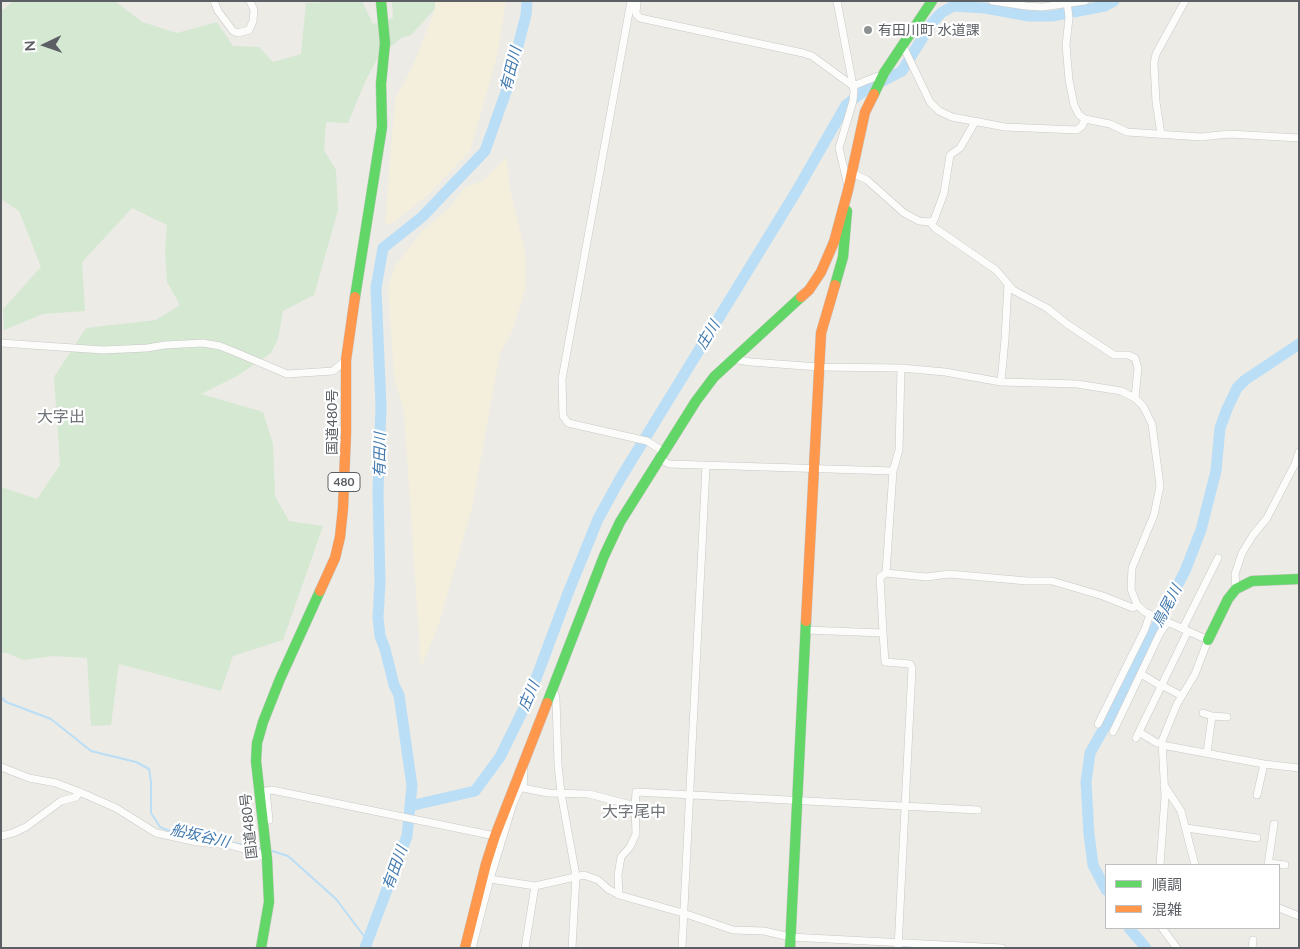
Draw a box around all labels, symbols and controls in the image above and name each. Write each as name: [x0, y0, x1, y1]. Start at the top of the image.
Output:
north arrow: [20, 20, 70, 70]
place label: 有田川町 水道課: [878, 22, 980, 38]
marker: 有田川町 水道課: [862, 24, 874, 36]
text: N: [21, 40, 38, 52]
water label: 有田川: [497, 45, 525, 93]
water label: 庄川: [693, 318, 723, 352]
street label: 国道480号: [324, 389, 340, 455]
district label: 大字出: [37, 407, 85, 427]
water label: 有田川: [371, 432, 389, 478]
road number: 480: [328, 472, 360, 492]
water label: 鳥尾川: [1148, 582, 1186, 630]
water label: 庄川: [515, 679, 543, 713]
street label: 国道480号: [237, 792, 261, 860]
district label: 大字尾中: [602, 802, 666, 822]
water label: 船坂谷川: [169, 820, 231, 852]
water label: 有田川: [379, 844, 411, 892]
legend: [1105, 864, 1280, 929]
text: 順調: [1152, 875, 1182, 893]
text: 混雑: [1152, 900, 1182, 918]

